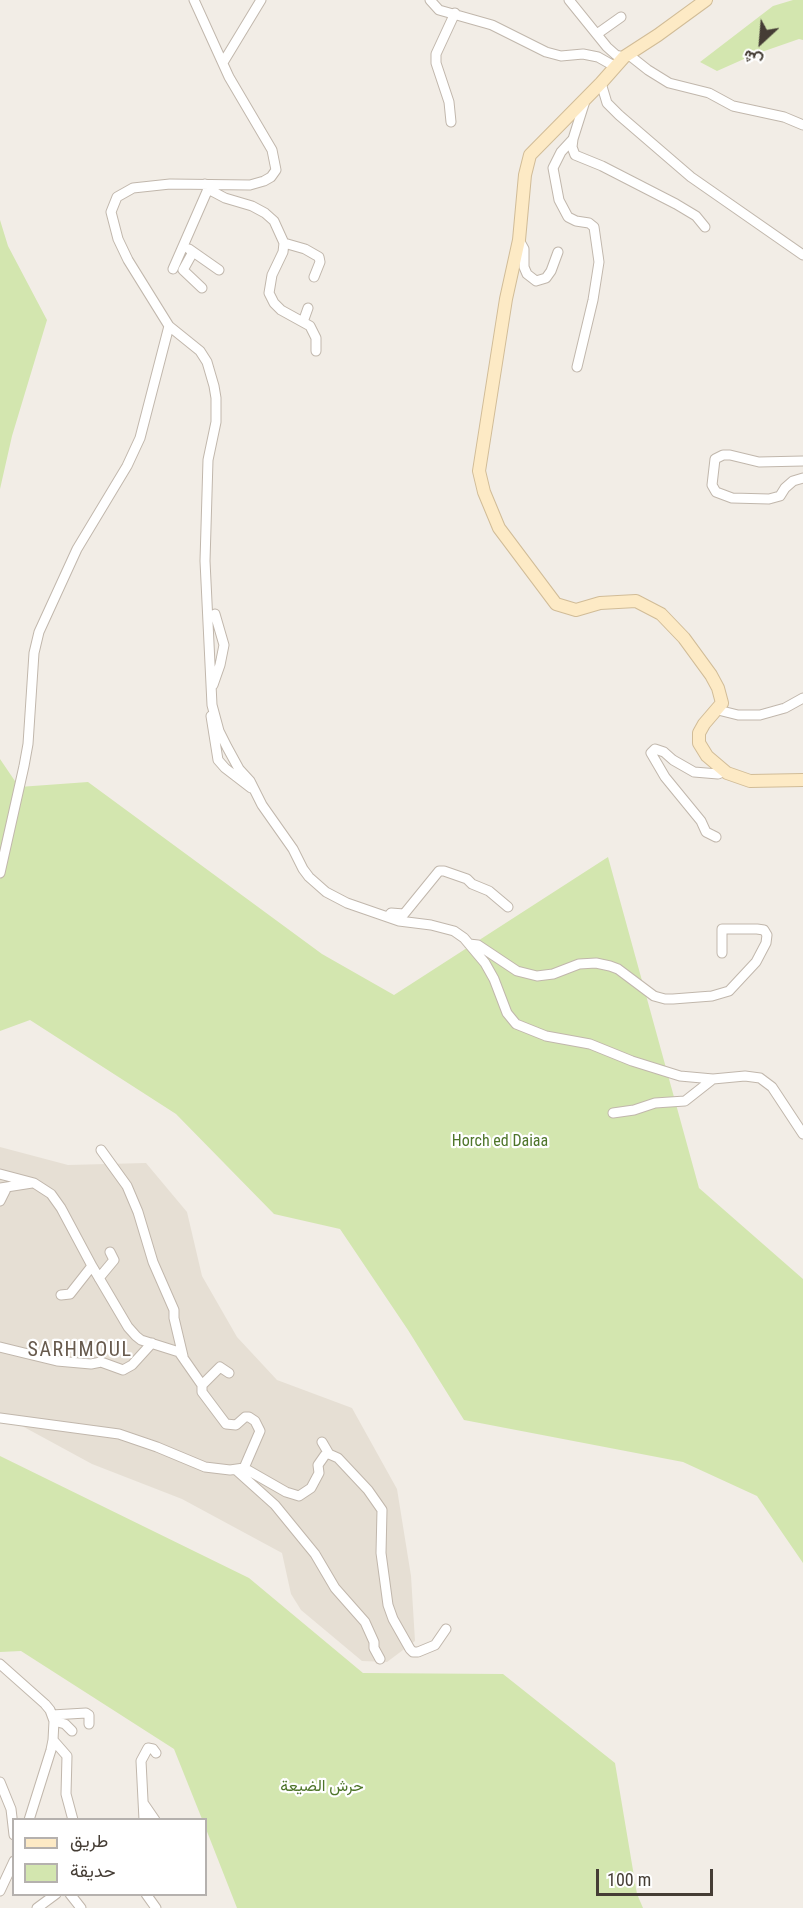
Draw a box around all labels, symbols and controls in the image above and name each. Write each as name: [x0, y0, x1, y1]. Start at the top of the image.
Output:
north arrow: [731, 12, 791, 72]
text: ش: [740, 46, 766, 71]
park label: Horch ed Daiaa: [452, 1132, 548, 1152]
district label: SARHMOUL: [28, 1339, 132, 1363]
park label: حرش الضيعة: [280, 1777, 364, 1797]
legend: [12, 1818, 207, 1896]
text: طريق: [70, 1830, 108, 1851]
scale bar: [599, 1857, 716, 1895]
text: حديقة: [70, 1860, 116, 1881]
text: 100 m: [607, 1869, 651, 1890]

